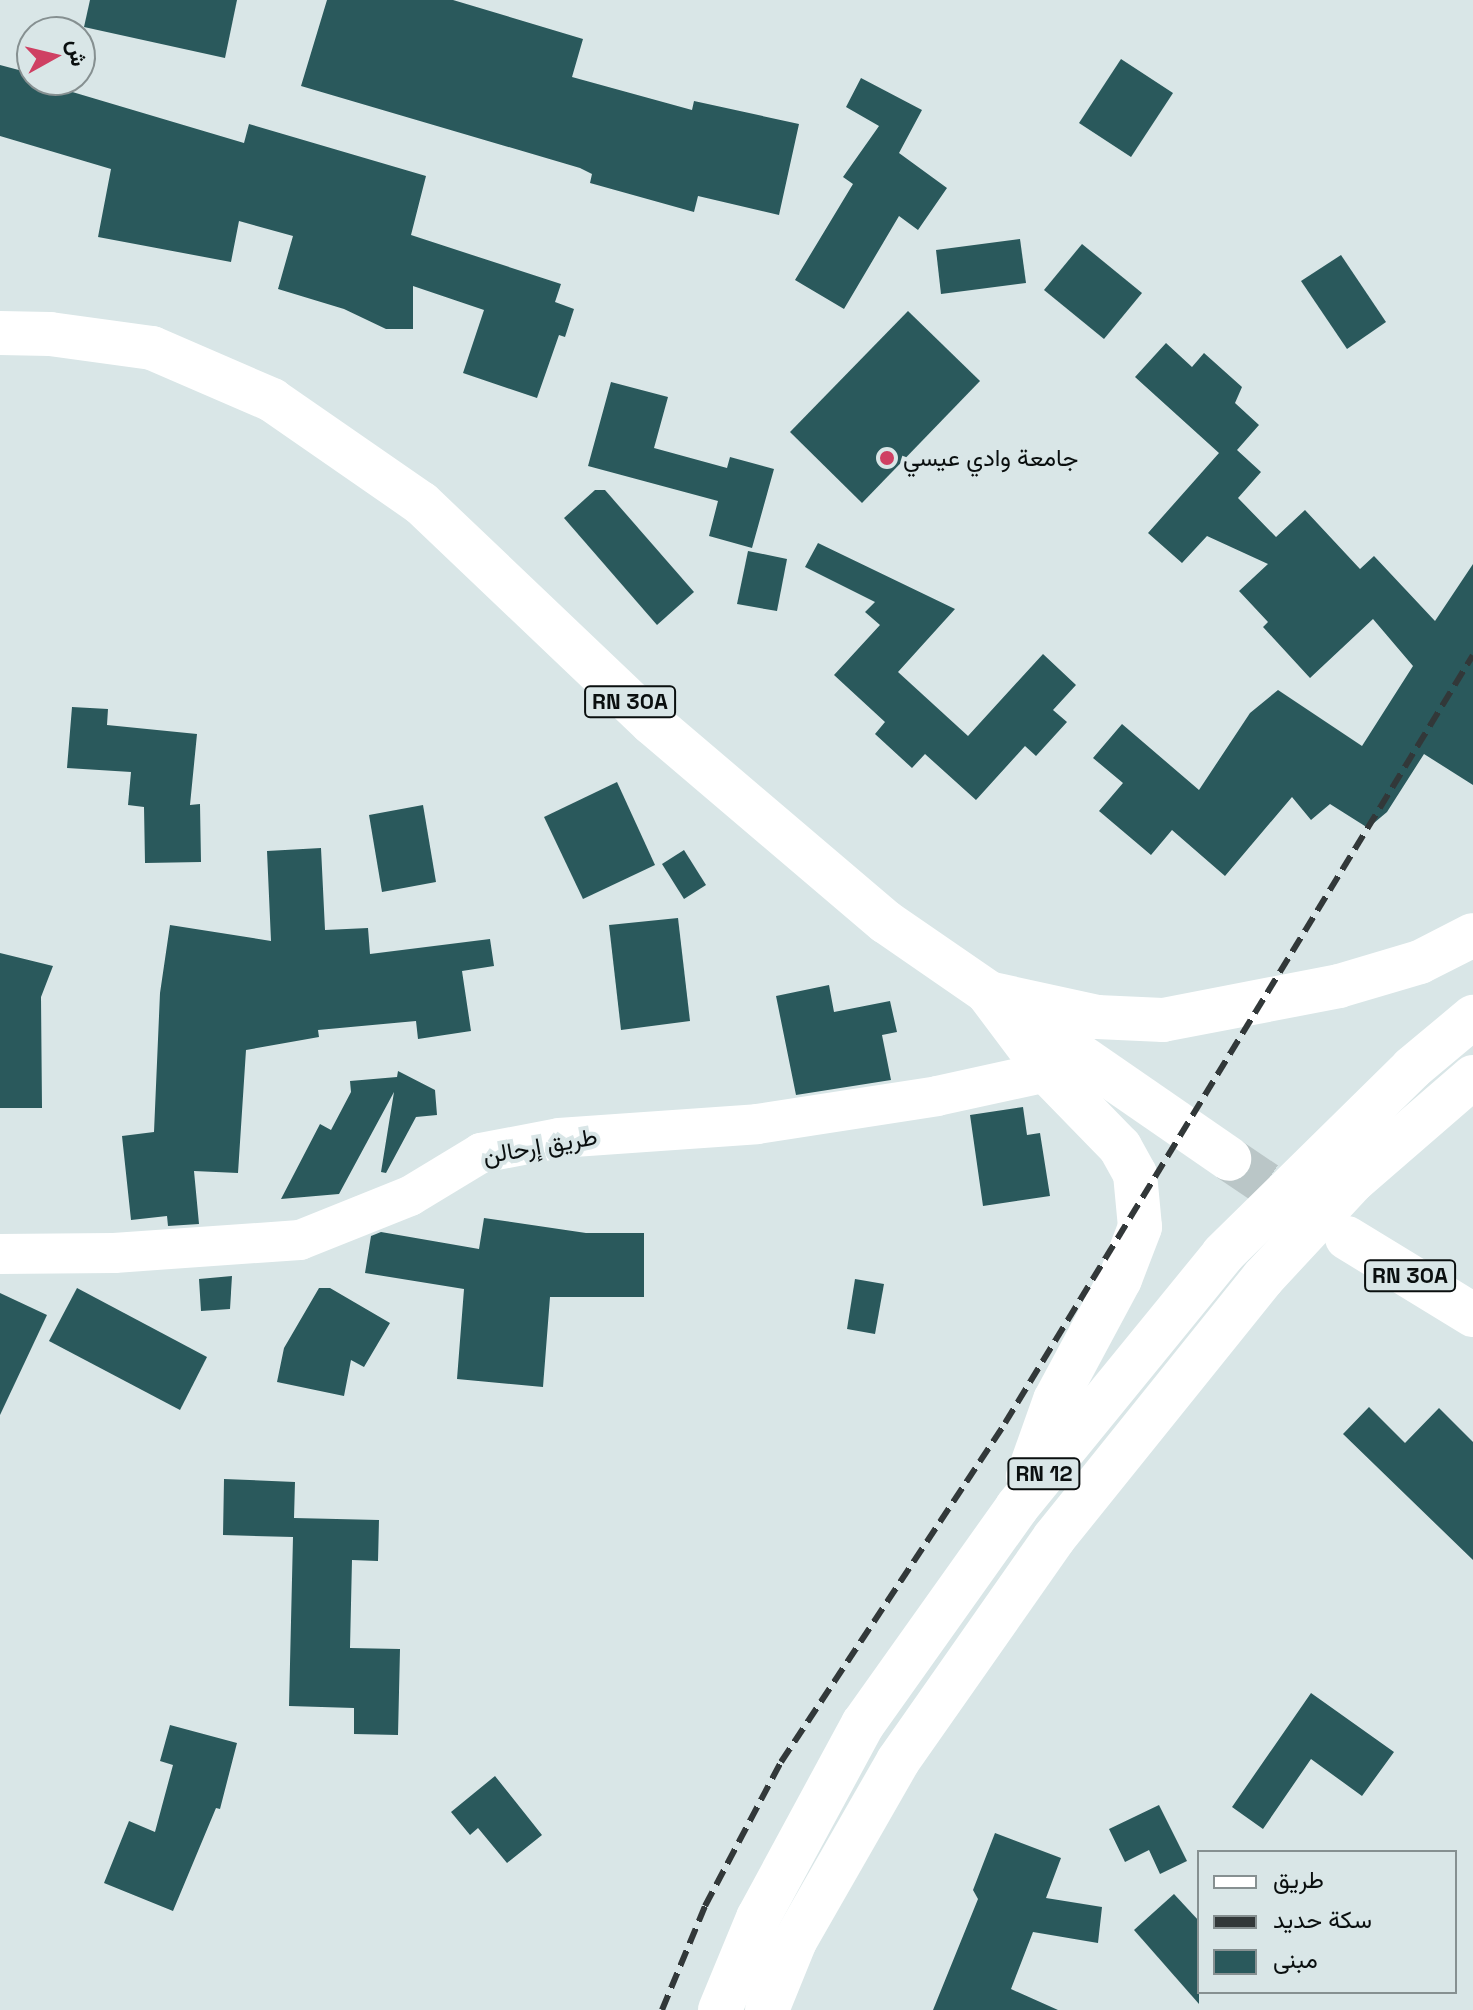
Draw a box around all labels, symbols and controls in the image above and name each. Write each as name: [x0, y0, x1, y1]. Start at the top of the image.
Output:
north arrow: [16, 16, 96, 96]
text: ش: [62, 38, 93, 68]
place label: جامعة وادي عيسي: [903, 444, 1078, 472]
marker: جامعة وادي عيسي: [878, 449, 896, 467]
road number: RN 30A: [584, 684, 676, 720]
street label: طريق إرحالن: [481, 1122, 599, 1170]
road number: RN 30A: [1364, 1258, 1456, 1294]
road number: RN 12: [1006, 1456, 1082, 1492]
legend: [1197, 1850, 1457, 1994]
text: طريق: [1273, 1864, 1324, 1895]
text: سكة حديد: [1273, 1904, 1372, 1935]
text: مبنى: [1273, 1944, 1318, 1975]

